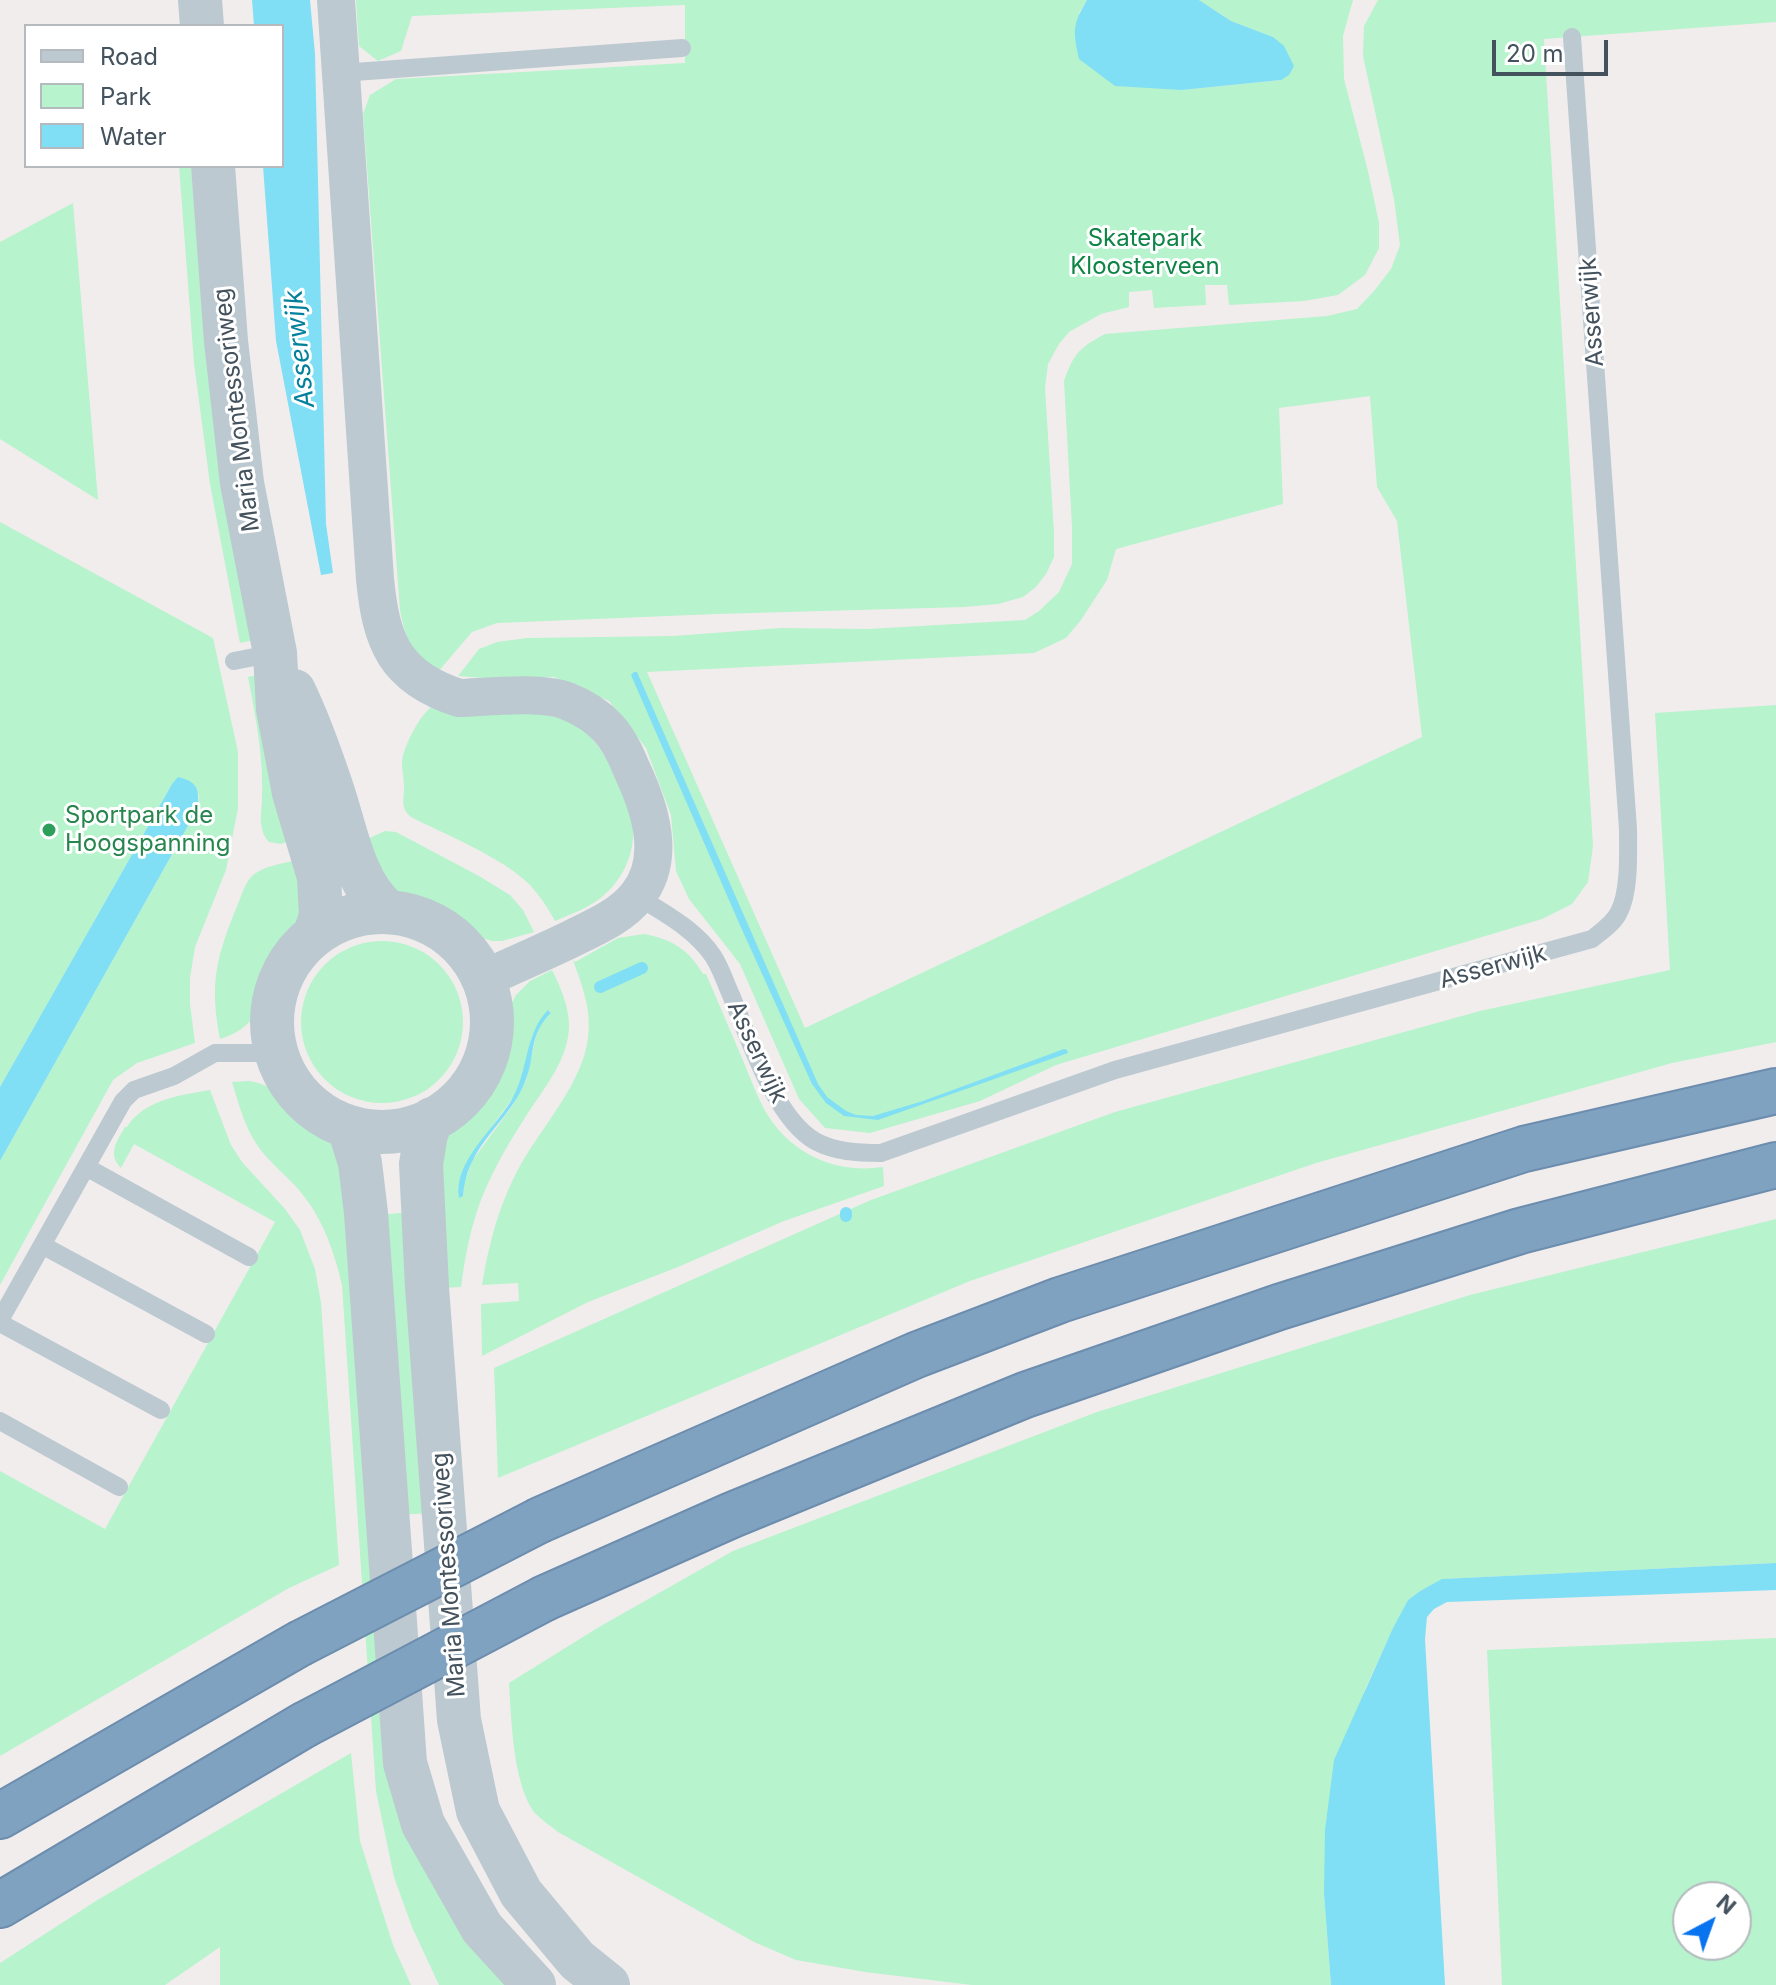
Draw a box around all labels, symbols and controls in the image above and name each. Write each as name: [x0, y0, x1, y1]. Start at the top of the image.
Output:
legend: [24, 24, 284, 168]
scale bar: [1496, 24, 1612, 74]
text: 20 m: [1506, 39, 1564, 68]
text: Road: [100, 42, 158, 71]
text: Park: [100, 82, 151, 111]
text: Water: [100, 122, 167, 151]
park label: Skatepark Kloosterveen: [1070, 225, 1220, 281]
street label: Asserwijk: [1574, 256, 1610, 368]
street label: Maria Montessoriweg: [208, 286, 266, 534]
water label: Asserwijk: [278, 288, 322, 410]
place label: Sportpark de Hoogspanning: [65, 802, 230, 858]
marker: Sportpark de Hoogspanning: [40, 821, 58, 839]
street label: Asserwijk: [1436, 939, 1550, 995]
street label: Asserwijk: [721, 996, 793, 1108]
street label: Maria Montessoriweg: [426, 1452, 472, 1698]
north arrow: [1672, 1881, 1752, 1961]
text: N: [1712, 1889, 1741, 1920]

